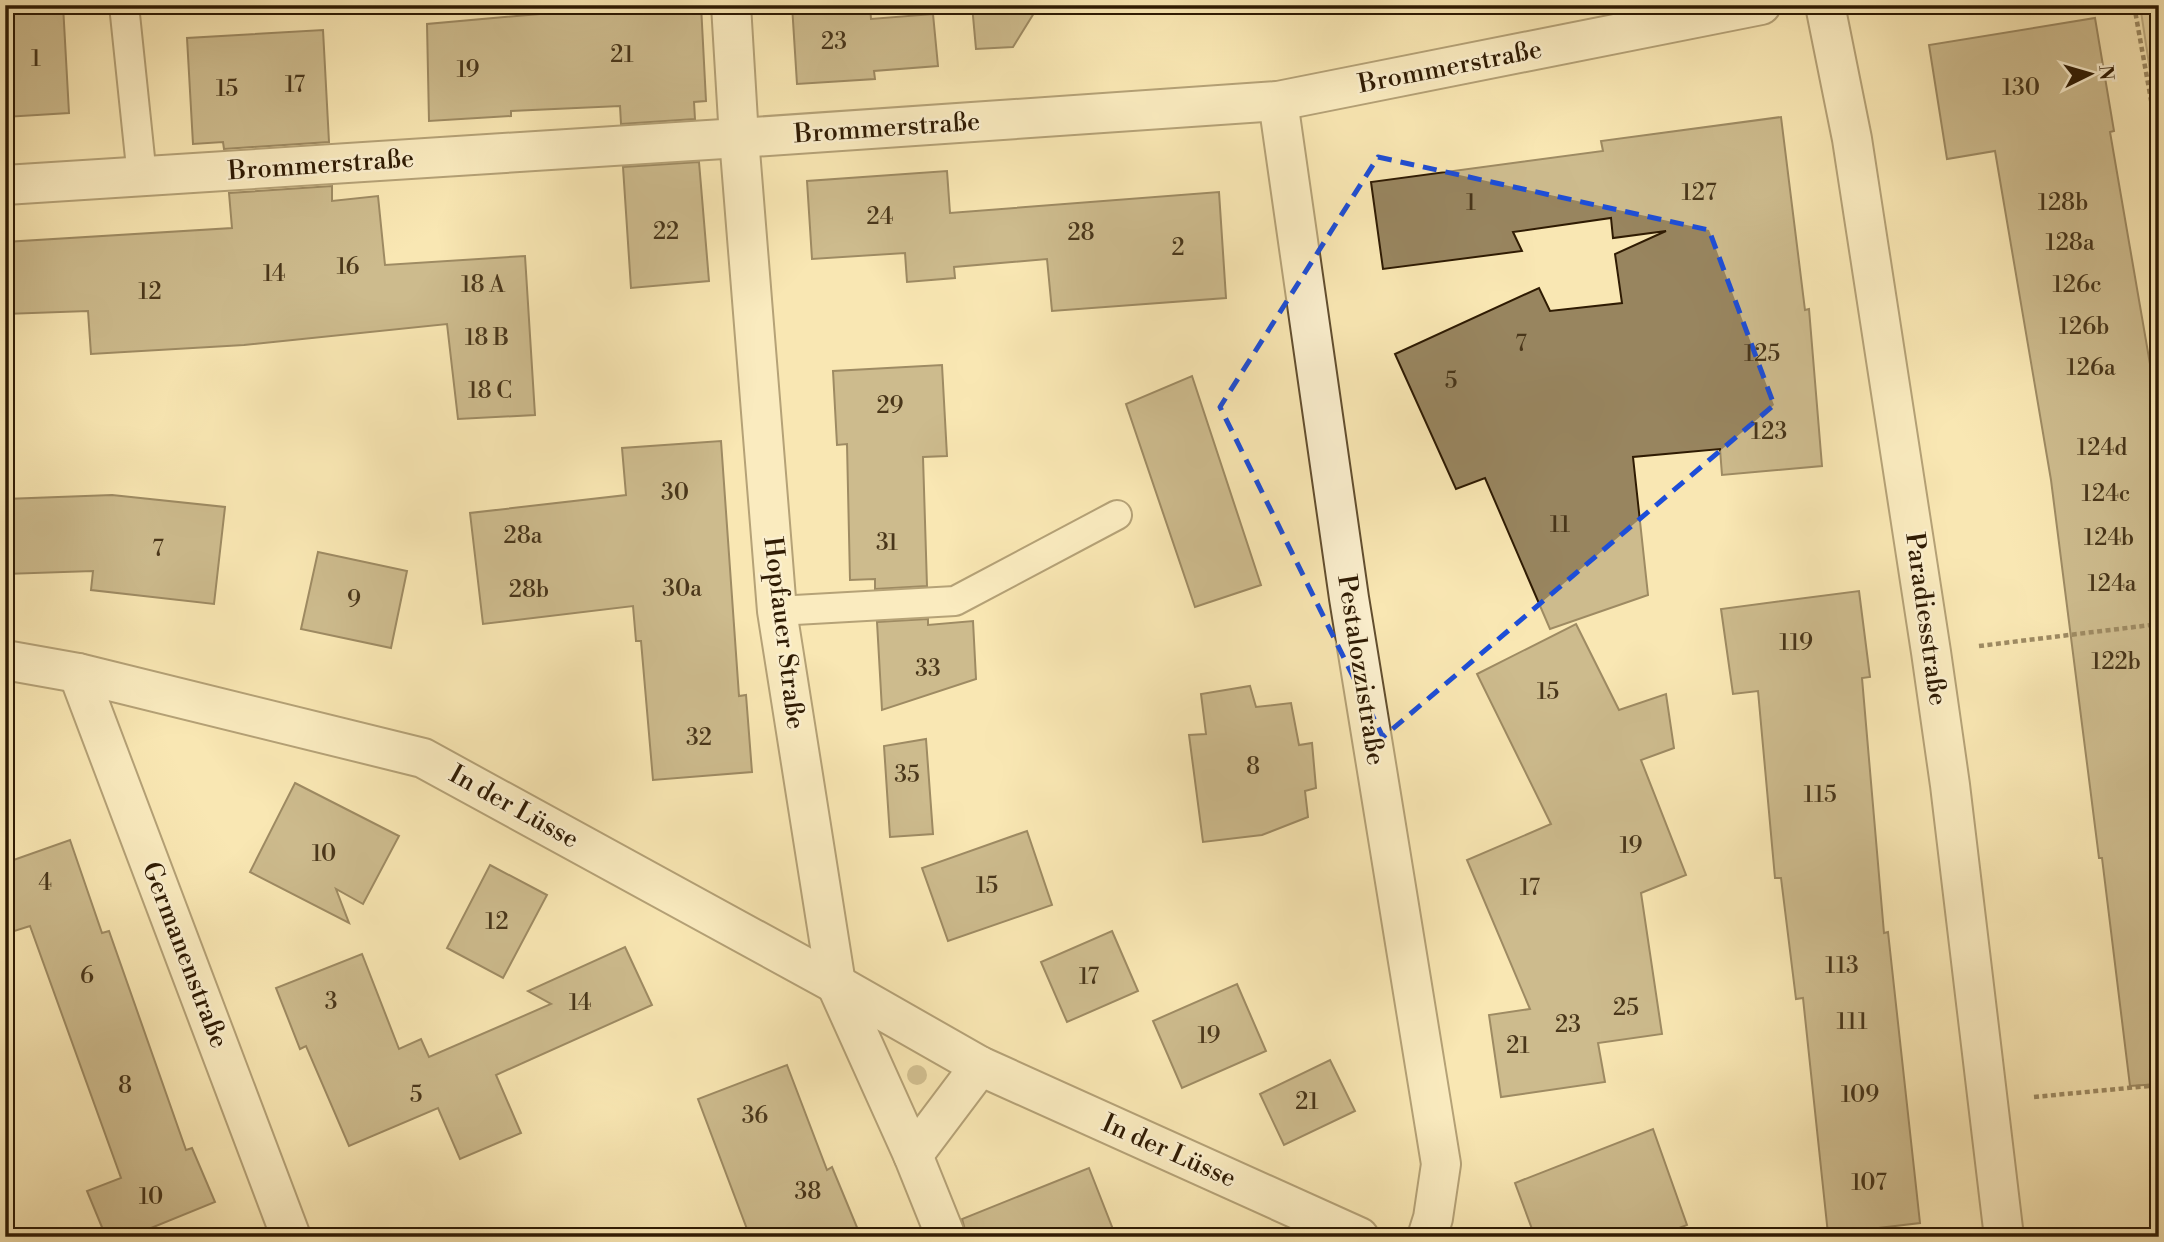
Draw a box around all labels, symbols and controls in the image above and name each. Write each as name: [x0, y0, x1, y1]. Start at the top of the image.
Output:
house number: 23: [821, 28, 847, 56]
street label: Brommerstraße: [1354, 33, 1545, 101]
north arrow: [2056, 38, 2126, 108]
house number: 21: [610, 41, 634, 69]
house number: 1: [31, 45, 41, 73]
house number: 19: [456, 56, 480, 84]
text: N: [2093, 64, 2119, 81]
house number: 17: [285, 71, 306, 99]
house number: 130: [2002, 74, 2040, 102]
house number: 15: [216, 75, 238, 103]
street label: Brommerstraße: [792, 106, 981, 151]
street label: Brommerstraße: [226, 143, 415, 188]
house number: 127: [1682, 179, 1717, 207]
house number: 1: [1466, 189, 1476, 217]
house number: 128b: [2038, 189, 2088, 217]
house number: 24: [867, 203, 893, 231]
house number: 22: [653, 218, 679, 246]
house number: 28: [1067, 219, 1095, 247]
house number: 128a: [2045, 229, 2095, 257]
house number: 2: [1171, 234, 1185, 262]
house number: 16: [336, 253, 360, 281]
house number: 14: [263, 260, 285, 288]
house number: 18 A: [461, 271, 506, 299]
house number: 126c: [2052, 271, 2102, 299]
house number: 12: [138, 278, 162, 306]
house number: 126b: [2059, 313, 2109, 341]
house number: 18 B: [465, 324, 509, 352]
house number: 7: [1515, 330, 1527, 358]
house number: 125: [1744, 340, 1780, 368]
house number: 126a: [2066, 354, 2116, 382]
house number: 5: [1445, 367, 1457, 395]
house number: 18 C: [468, 377, 512, 405]
house number: 29: [876, 392, 904, 420]
house number: 123: [1751, 418, 1787, 446]
house number: 124d: [2077, 434, 2127, 462]
house number: 30: [661, 479, 689, 507]
house number: 124c: [2082, 480, 2130, 508]
house number: 11: [1550, 511, 1570, 539]
house number: 28a: [504, 522, 543, 550]
house number: 124b: [2084, 524, 2134, 552]
house number: 31: [876, 529, 898, 557]
street label: Paradiesstraße: [1898, 530, 1954, 708]
house number: 7: [152, 535, 164, 563]
street label: Hopfauer Straße: [756, 535, 812, 731]
house number: 124a: [2088, 570, 2137, 598]
street label: Pestalozzistraße: [1330, 573, 1392, 767]
house number: 30a: [662, 575, 702, 603]
house number: 28b: [509, 576, 549, 604]
house number: 9: [347, 586, 361, 614]
house number: 119: [1779, 629, 1813, 657]
house number: 122b: [2091, 648, 2141, 676]
house number: 33: [915, 655, 941, 683]
house number: 15: [1537, 678, 1559, 706]
house number: 32: [686, 724, 712, 752]
house number: 8: [1246, 753, 1260, 781]
street label: In der Lüsse: [444, 758, 584, 856]
house number: 35: [894, 761, 920, 789]
house number: 115: [1803, 781, 1837, 809]
house number: 19: [1619, 832, 1643, 860]
house number: 10: [312, 840, 336, 868]
street label: Germanenstraße: [135, 857, 235, 1053]
house number: 4: [38, 869, 52, 897]
house number: 15: [976, 872, 998, 900]
house number: 17: [1520, 874, 1541, 902]
house number: 12: [485, 908, 509, 936]
house number: 113: [1825, 952, 1859, 980]
house number: 6: [80, 962, 94, 990]
house number: 17: [1079, 963, 1100, 991]
house number: 3: [325, 988, 337, 1016]
house number: 14: [569, 989, 591, 1017]
house number: 25: [1613, 994, 1639, 1022]
house number: 111: [1836, 1008, 1868, 1036]
house number: 23: [1555, 1011, 1581, 1039]
house number: 19: [1197, 1022, 1221, 1050]
house number: 21: [1506, 1032, 1530, 1060]
house number: 8: [118, 1072, 132, 1100]
house number: 5: [410, 1081, 422, 1109]
house number: 109: [1841, 1081, 1879, 1109]
house number: 21: [1295, 1088, 1319, 1116]
house number: 36: [742, 1102, 768, 1130]
street label: In der Lüsse: [1097, 1107, 1241, 1195]
house number: 107: [1851, 1169, 1887, 1197]
house number: 38: [795, 1178, 821, 1206]
house number: 10: [139, 1183, 163, 1211]

